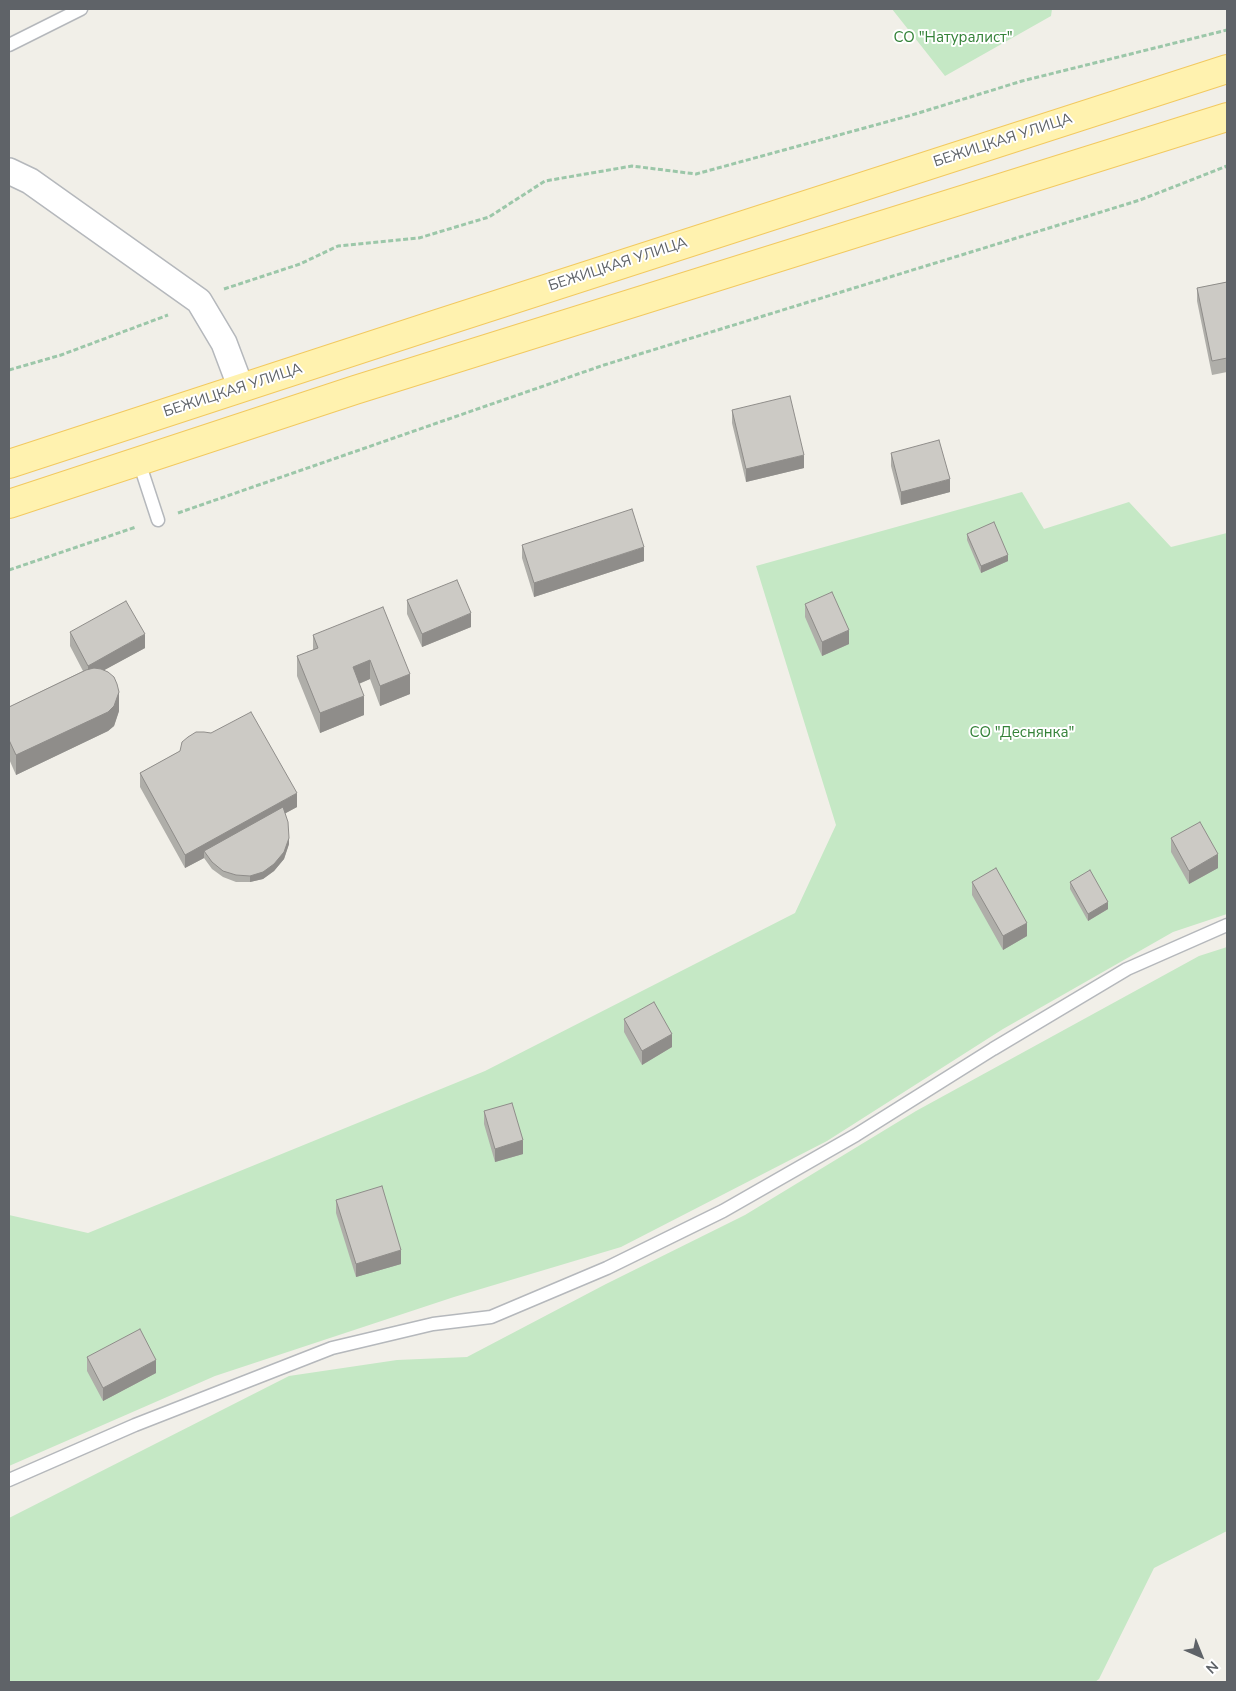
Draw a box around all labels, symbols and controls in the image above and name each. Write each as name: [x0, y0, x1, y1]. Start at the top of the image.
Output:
park label: СО "Натуралист": [893, 29, 1013, 47]
street label: БЕЖИЦКАЯ УЛИЦА: [931, 110, 1075, 172]
street label: БЕЖИЦКАЯ УЛИЦА: [546, 234, 690, 296]
street label: БЕЖИЦКАЯ УЛИЦА: [161, 360, 305, 422]
park label: СО "Деснянка": [970, 724, 1074, 742]
north arrow: [1176, 1631, 1226, 1681]
text: N: [1201, 1657, 1222, 1678]

